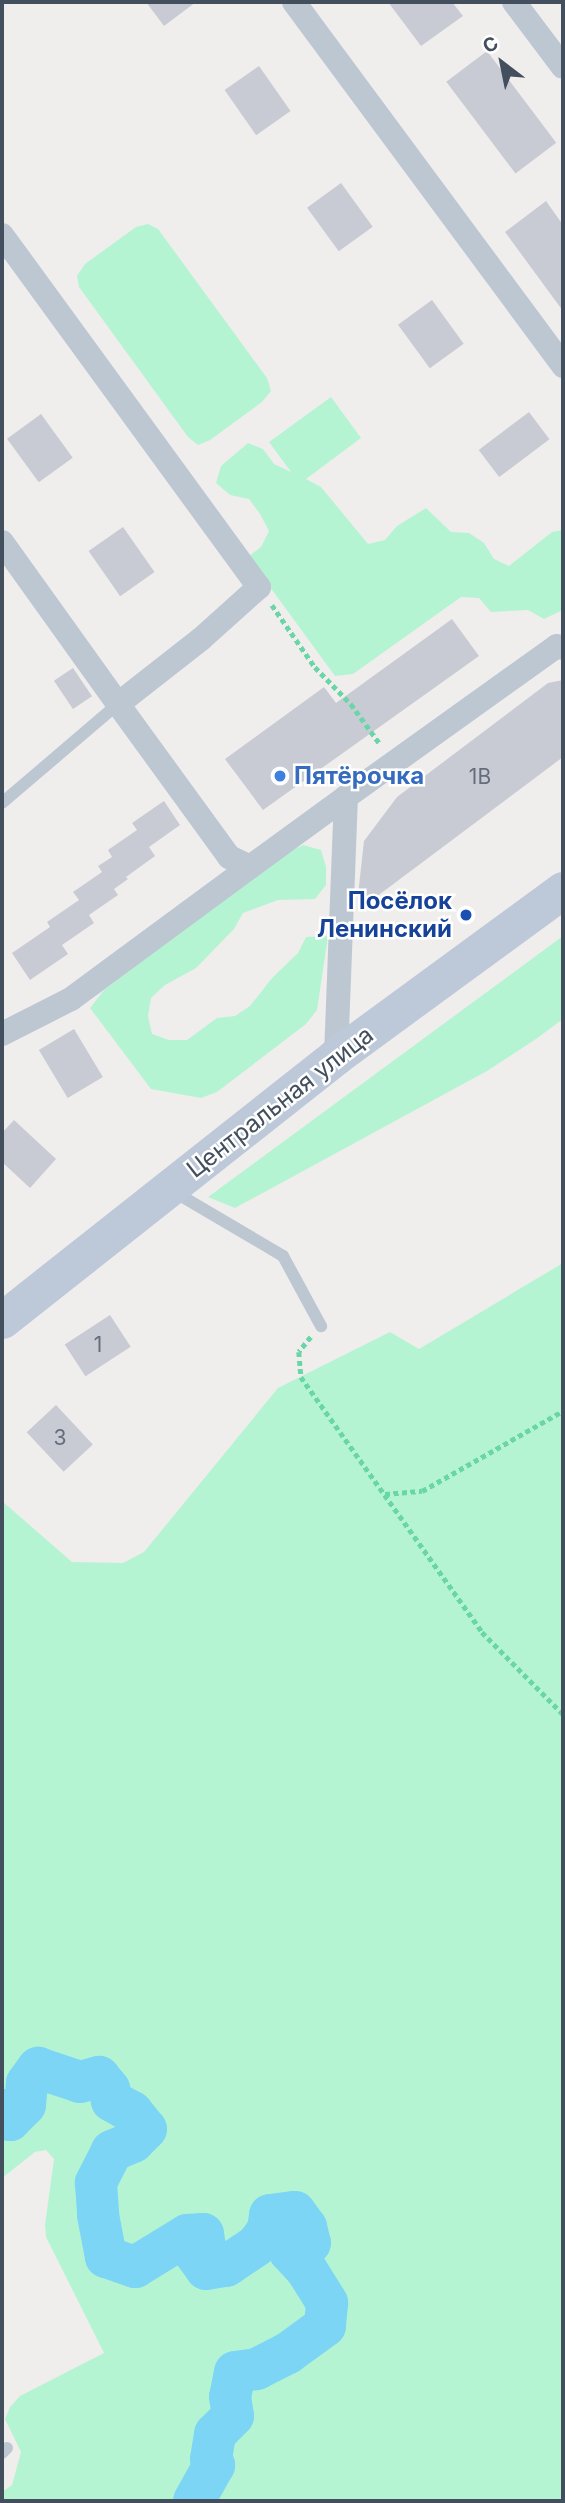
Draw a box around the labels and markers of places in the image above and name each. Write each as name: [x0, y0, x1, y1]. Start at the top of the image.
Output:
place label: Пятёрочка: [294, 762, 424, 790]
marker: Пятёрочка: [272, 768, 288, 784]
place label: Посёлок Ленинский: [317, 887, 452, 943]
marker: Посёлок Ленинский: [458, 907, 474, 923]

